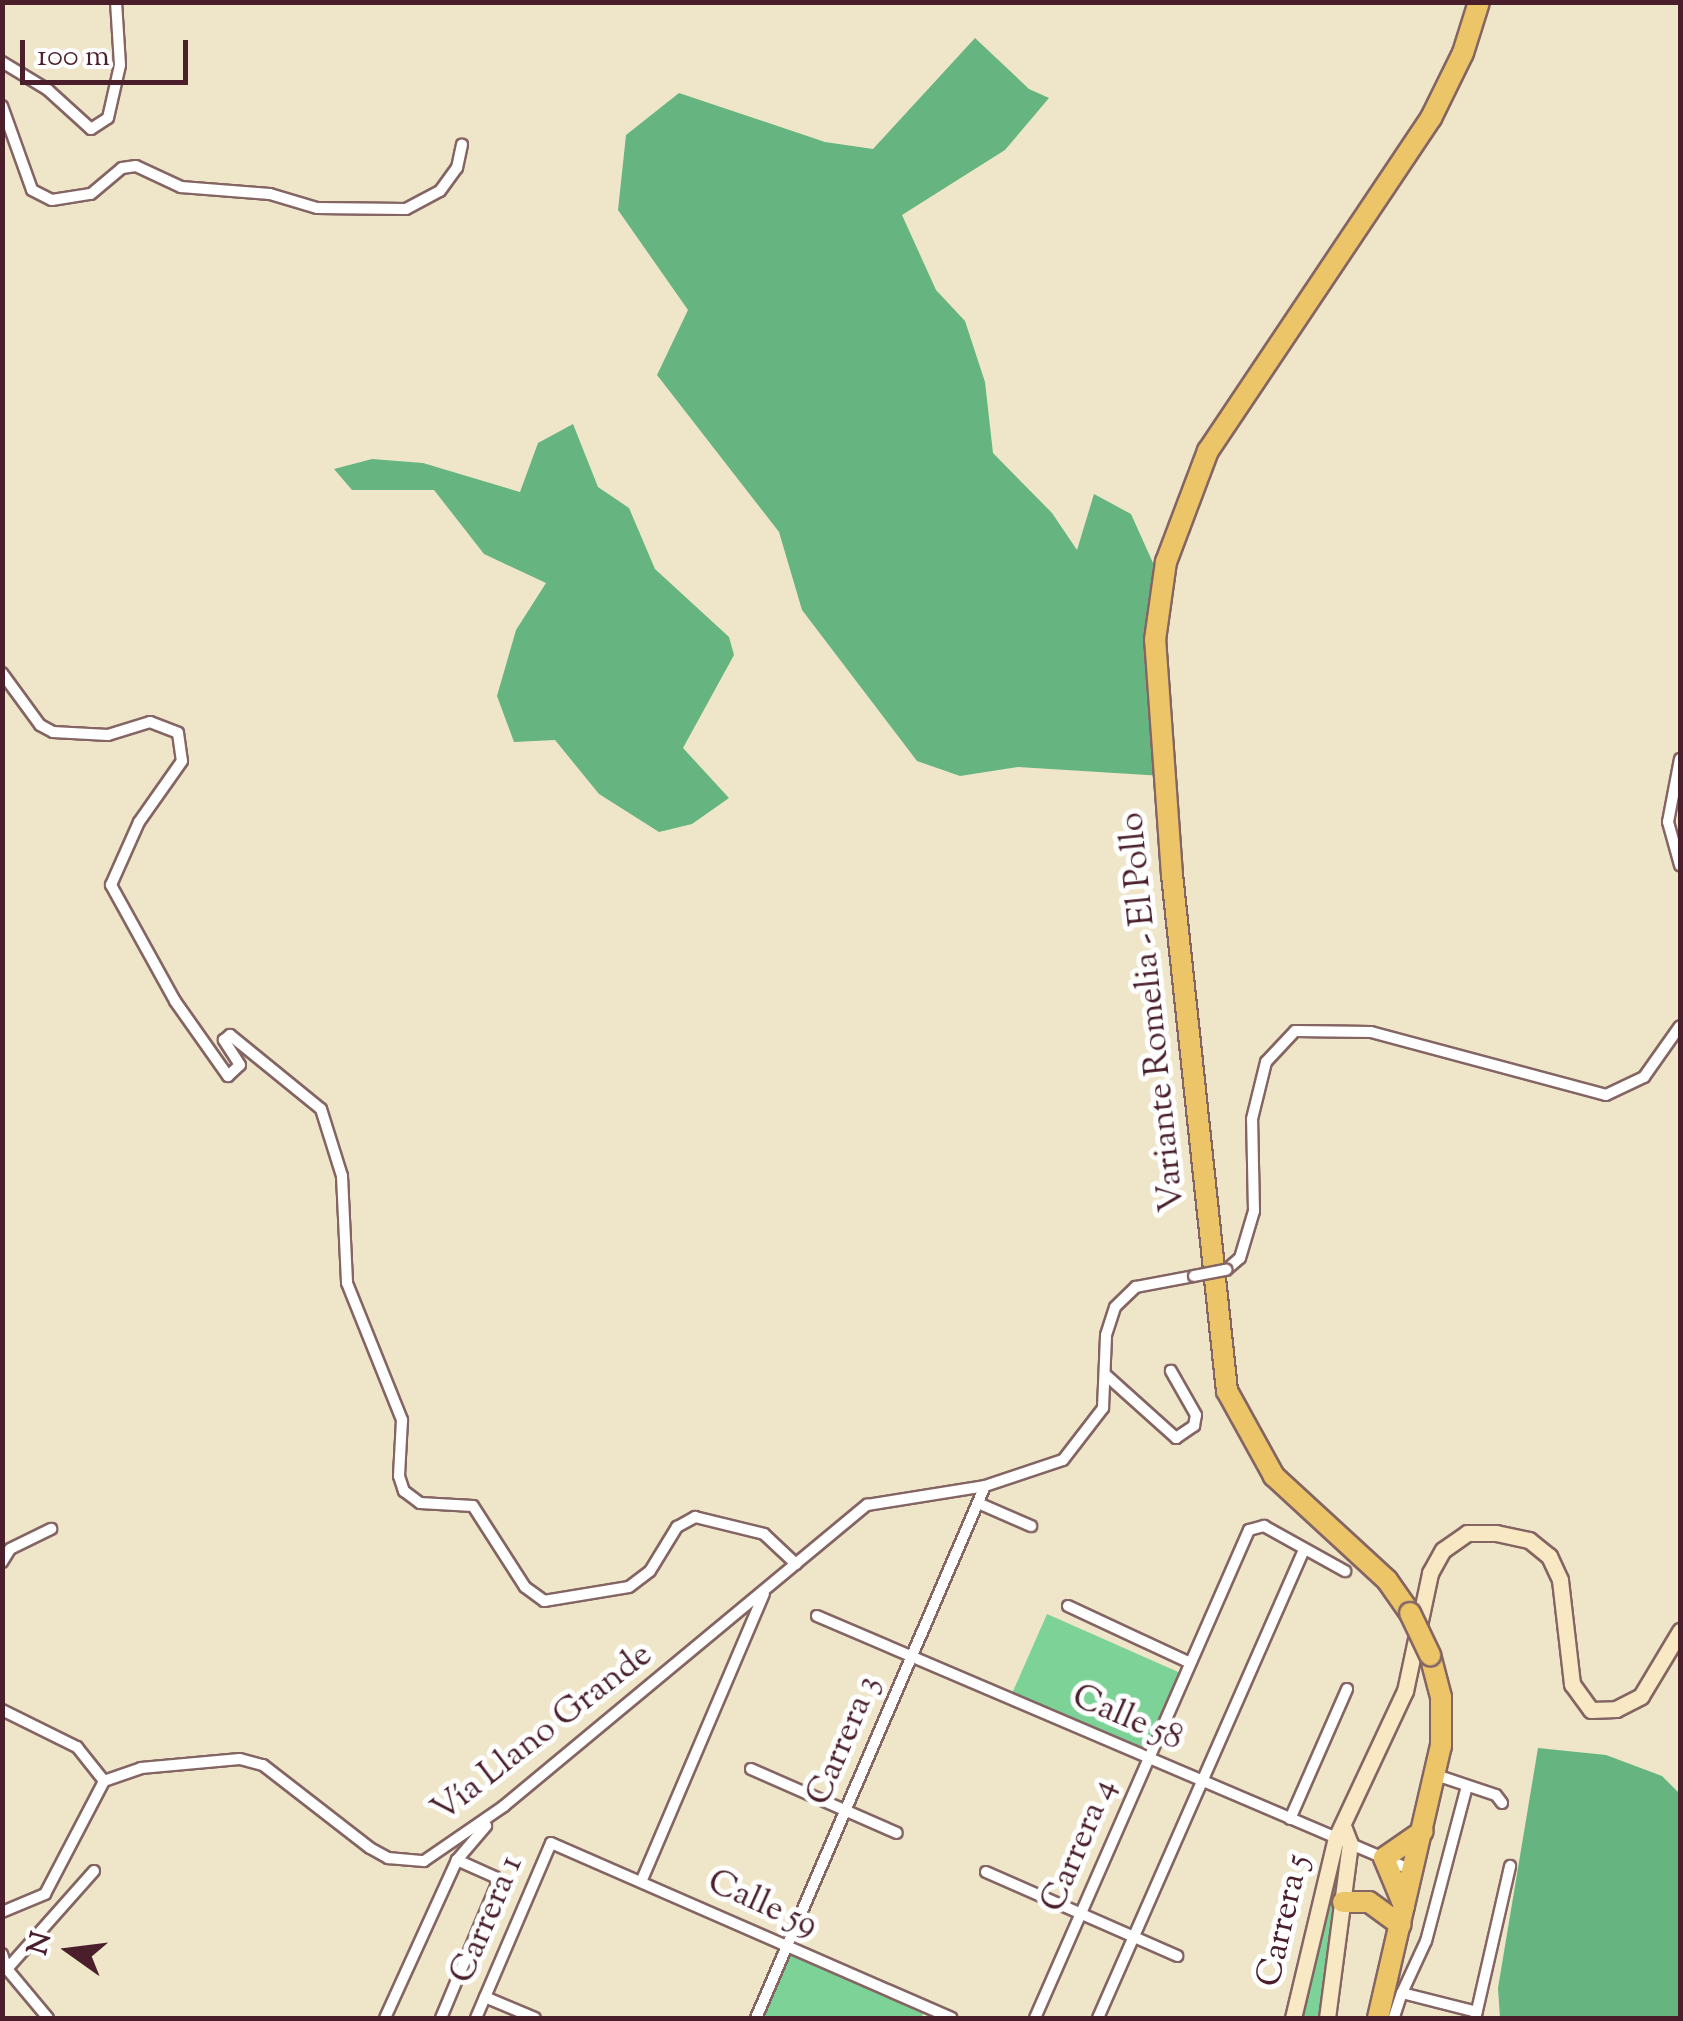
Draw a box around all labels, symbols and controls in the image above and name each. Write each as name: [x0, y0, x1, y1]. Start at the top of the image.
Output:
scale bar: [25, 20, 192, 82]
text: 100 m: [37, 36, 110, 79]
street label: Variante Romelia - El Pollo: [1112, 810, 1196, 1214]
street label: Vía Llano Grande: [425, 1635, 661, 1833]
street label: Carrera 3: [799, 1670, 891, 1812]
street label: Calle 58: [1065, 1677, 1189, 1761]
street label: Carrera 4: [1033, 1773, 1127, 1919]
street label: Carrera 1: [442, 1850, 534, 1990]
street label: Carrera 5: [1249, 1851, 1321, 1991]
street label: Calle 59: [701, 1862, 823, 1948]
north arrow: [20, 1901, 120, 2001]
text: N: [19, 1928, 63, 1959]

